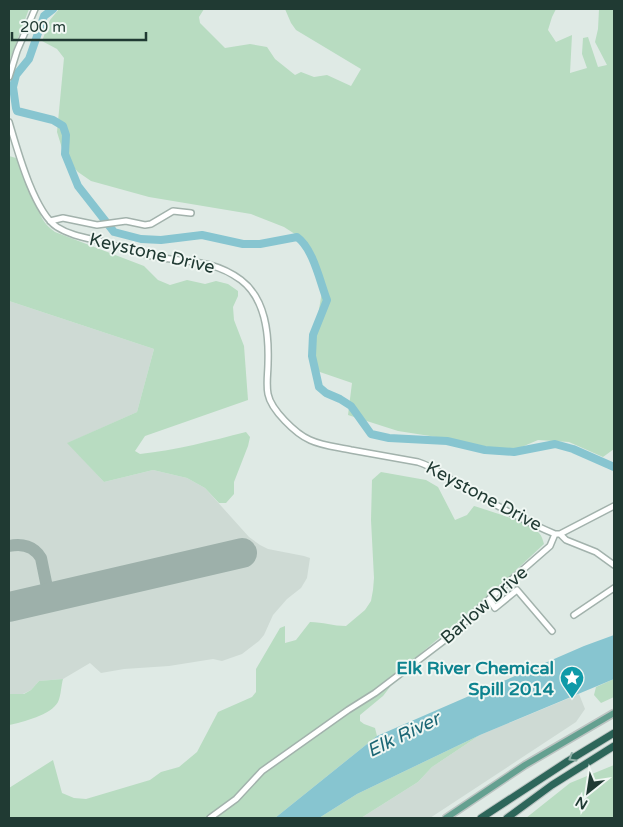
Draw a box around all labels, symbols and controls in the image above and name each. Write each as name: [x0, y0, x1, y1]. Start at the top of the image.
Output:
scale bar: [12, 10, 146, 42]
text: 200 m: [20, 18, 66, 36]
street label: Keystone Drive: [87, 228, 217, 278]
street label: Keystone Drive: [422, 456, 546, 536]
street label: Barlow Drive: [436, 561, 532, 649]
place label: Elk River Chemical Spill 2014: [396, 657, 555, 700]
place icon: Elk River Chemical Spill 2014: [559, 665, 585, 699]
water label: Elk River: [363, 707, 446, 762]
one-way arrow: [569, 752, 578, 761]
north arrow: [563, 767, 613, 817]
text: N: [573, 793, 591, 813]

